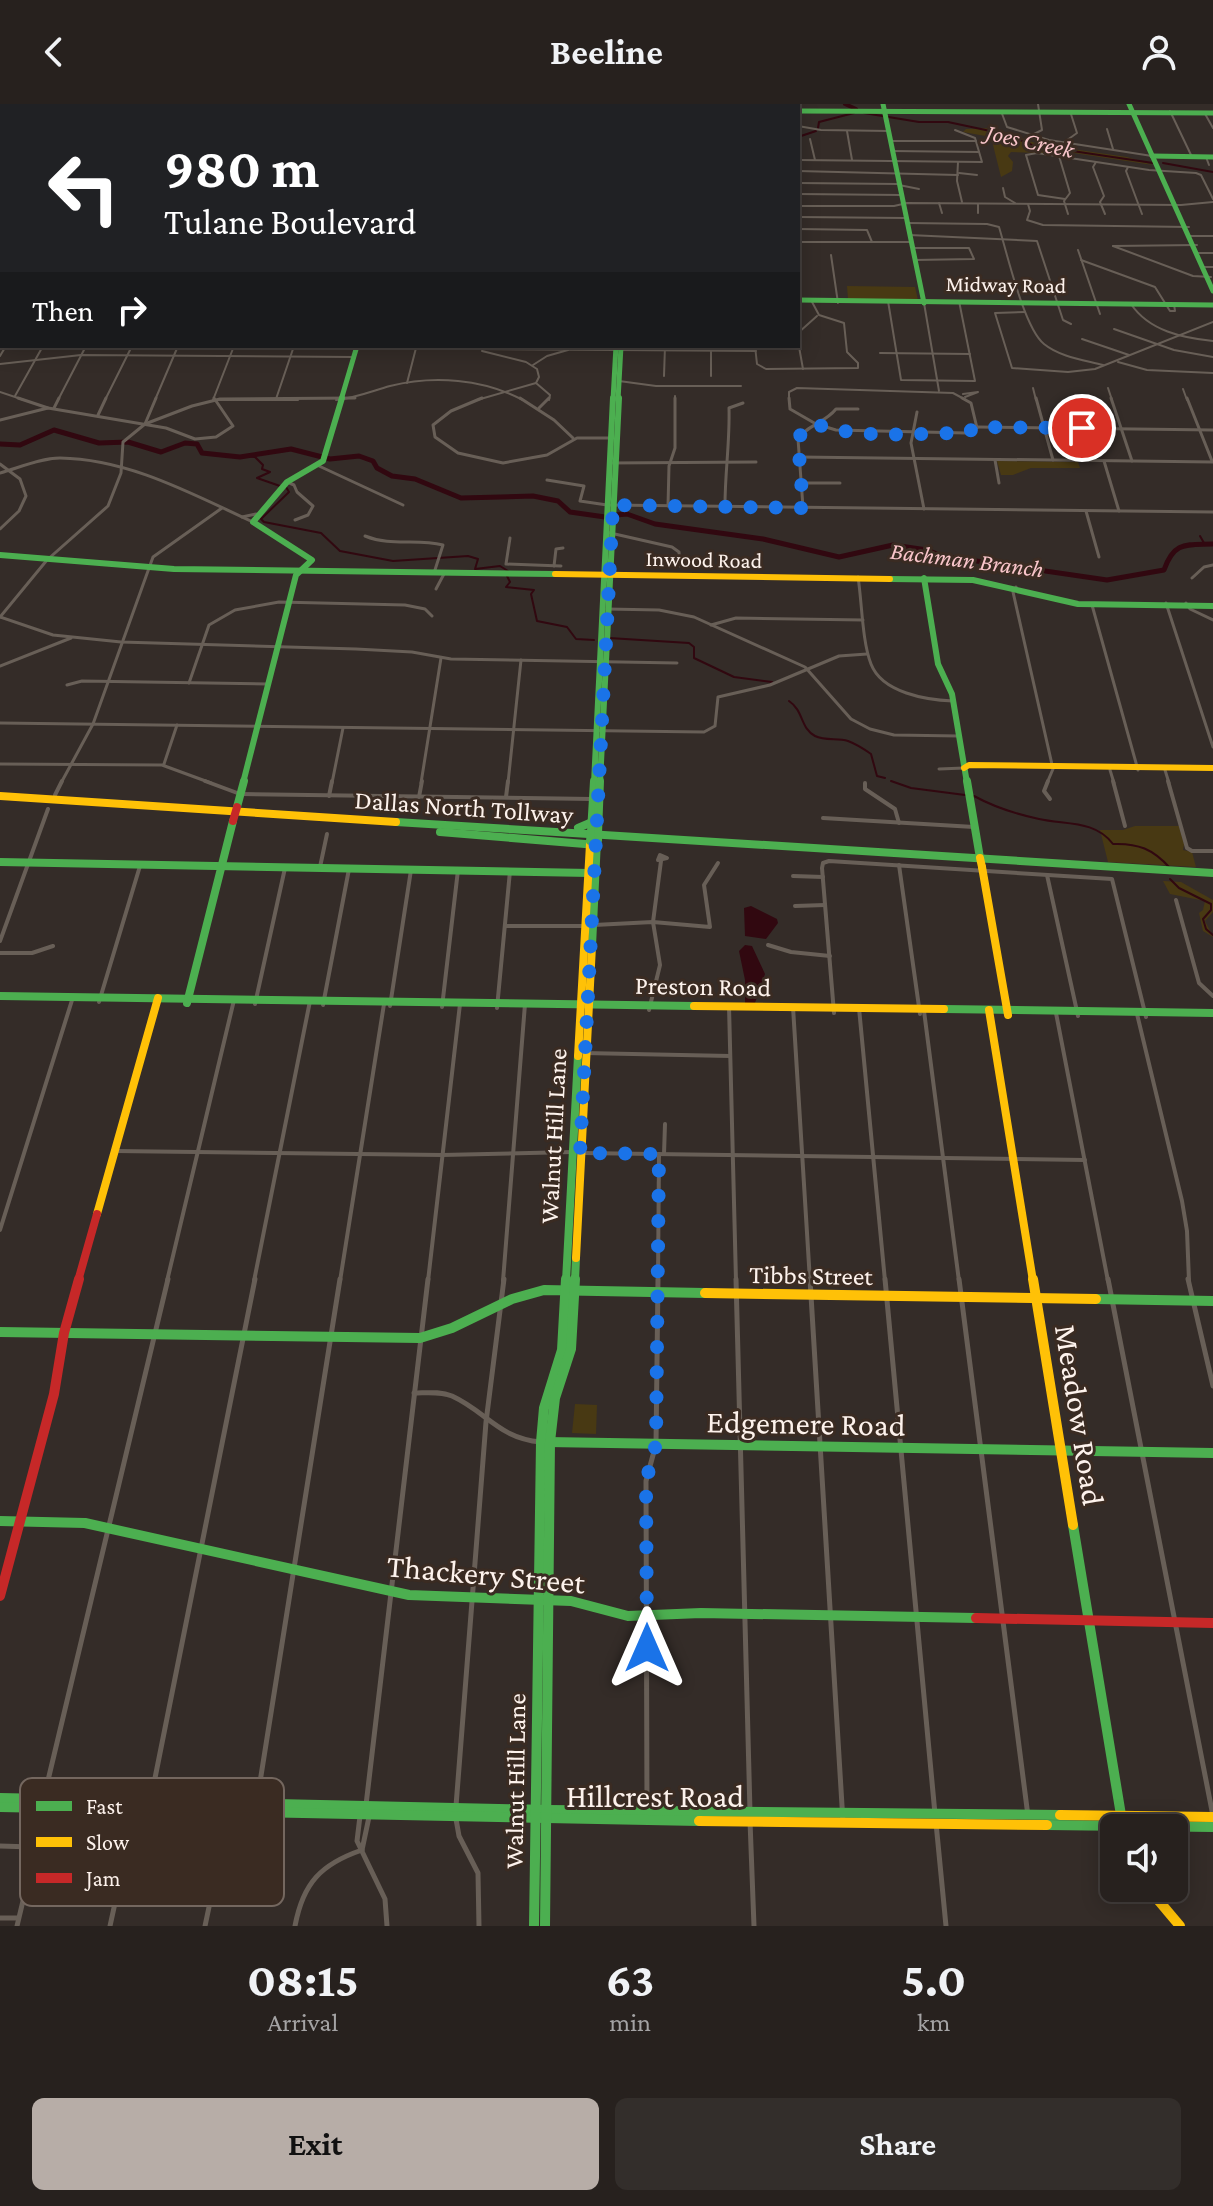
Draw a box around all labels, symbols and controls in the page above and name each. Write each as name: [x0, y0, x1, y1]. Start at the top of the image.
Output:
icon: back: [32, 30, 76, 74]
icon: person: [1137, 30, 1181, 74]
text: Beeline: [550, 32, 663, 72]
water label: Joes Creek: [980, 117, 1078, 163]
icon: left: [32, 136, 136, 240]
text: 980 m: [164, 137, 319, 199]
text: Tulane Boulevard: [164, 202, 416, 242]
street label: Midway Road: [945, 271, 1067, 298]
icon: right: [110, 288, 154, 332]
text: Then: [32, 294, 94, 327]
pin: [1048, 394, 1116, 462]
icon: arrive: [1060, 406, 1104, 450]
water label: Bachman Branch: [889, 537, 1045, 582]
street label: Inwood Road: [646, 546, 763, 573]
street label: Dallas North Tollway: [354, 785, 575, 830]
street label: Preston Road: [635, 971, 772, 1002]
street label: Walnut Hill Lane: [534, 1048, 573, 1224]
street label: Tibbs Street: [749, 1260, 873, 1291]
street label: Meadow Road: [1048, 1322, 1112, 1508]
street label: Edgemere Road: [706, 1403, 906, 1443]
street label: Thackery Street: [385, 1547, 587, 1601]
position arrow: [605, 1606, 689, 1690]
street label: Walnut Hill Lane: [499, 1693, 532, 1869]
legend: [20, 1778, 284, 1906]
street label: Hillcrest Road: [566, 1778, 744, 1814]
text: Fast: [86, 1794, 123, 1819]
map controls: [1100, 1814, 1188, 1902]
button: sound: [1100, 1814, 1188, 1902]
text: Slow: [86, 1830, 130, 1855]
text: Jam: [84, 1866, 121, 1891]
text: 08:15: [247, 1953, 359, 2006]
text: 63: [606, 1953, 655, 2006]
text: 5.0: [901, 1953, 966, 2006]
text: Arrival: [267, 2008, 338, 2037]
text: min: [609, 2008, 651, 2037]
text: km: [917, 2008, 950, 2037]
button: Exit: [32, 2098, 599, 2190]
button: Share: [615, 2098, 1181, 2190]

